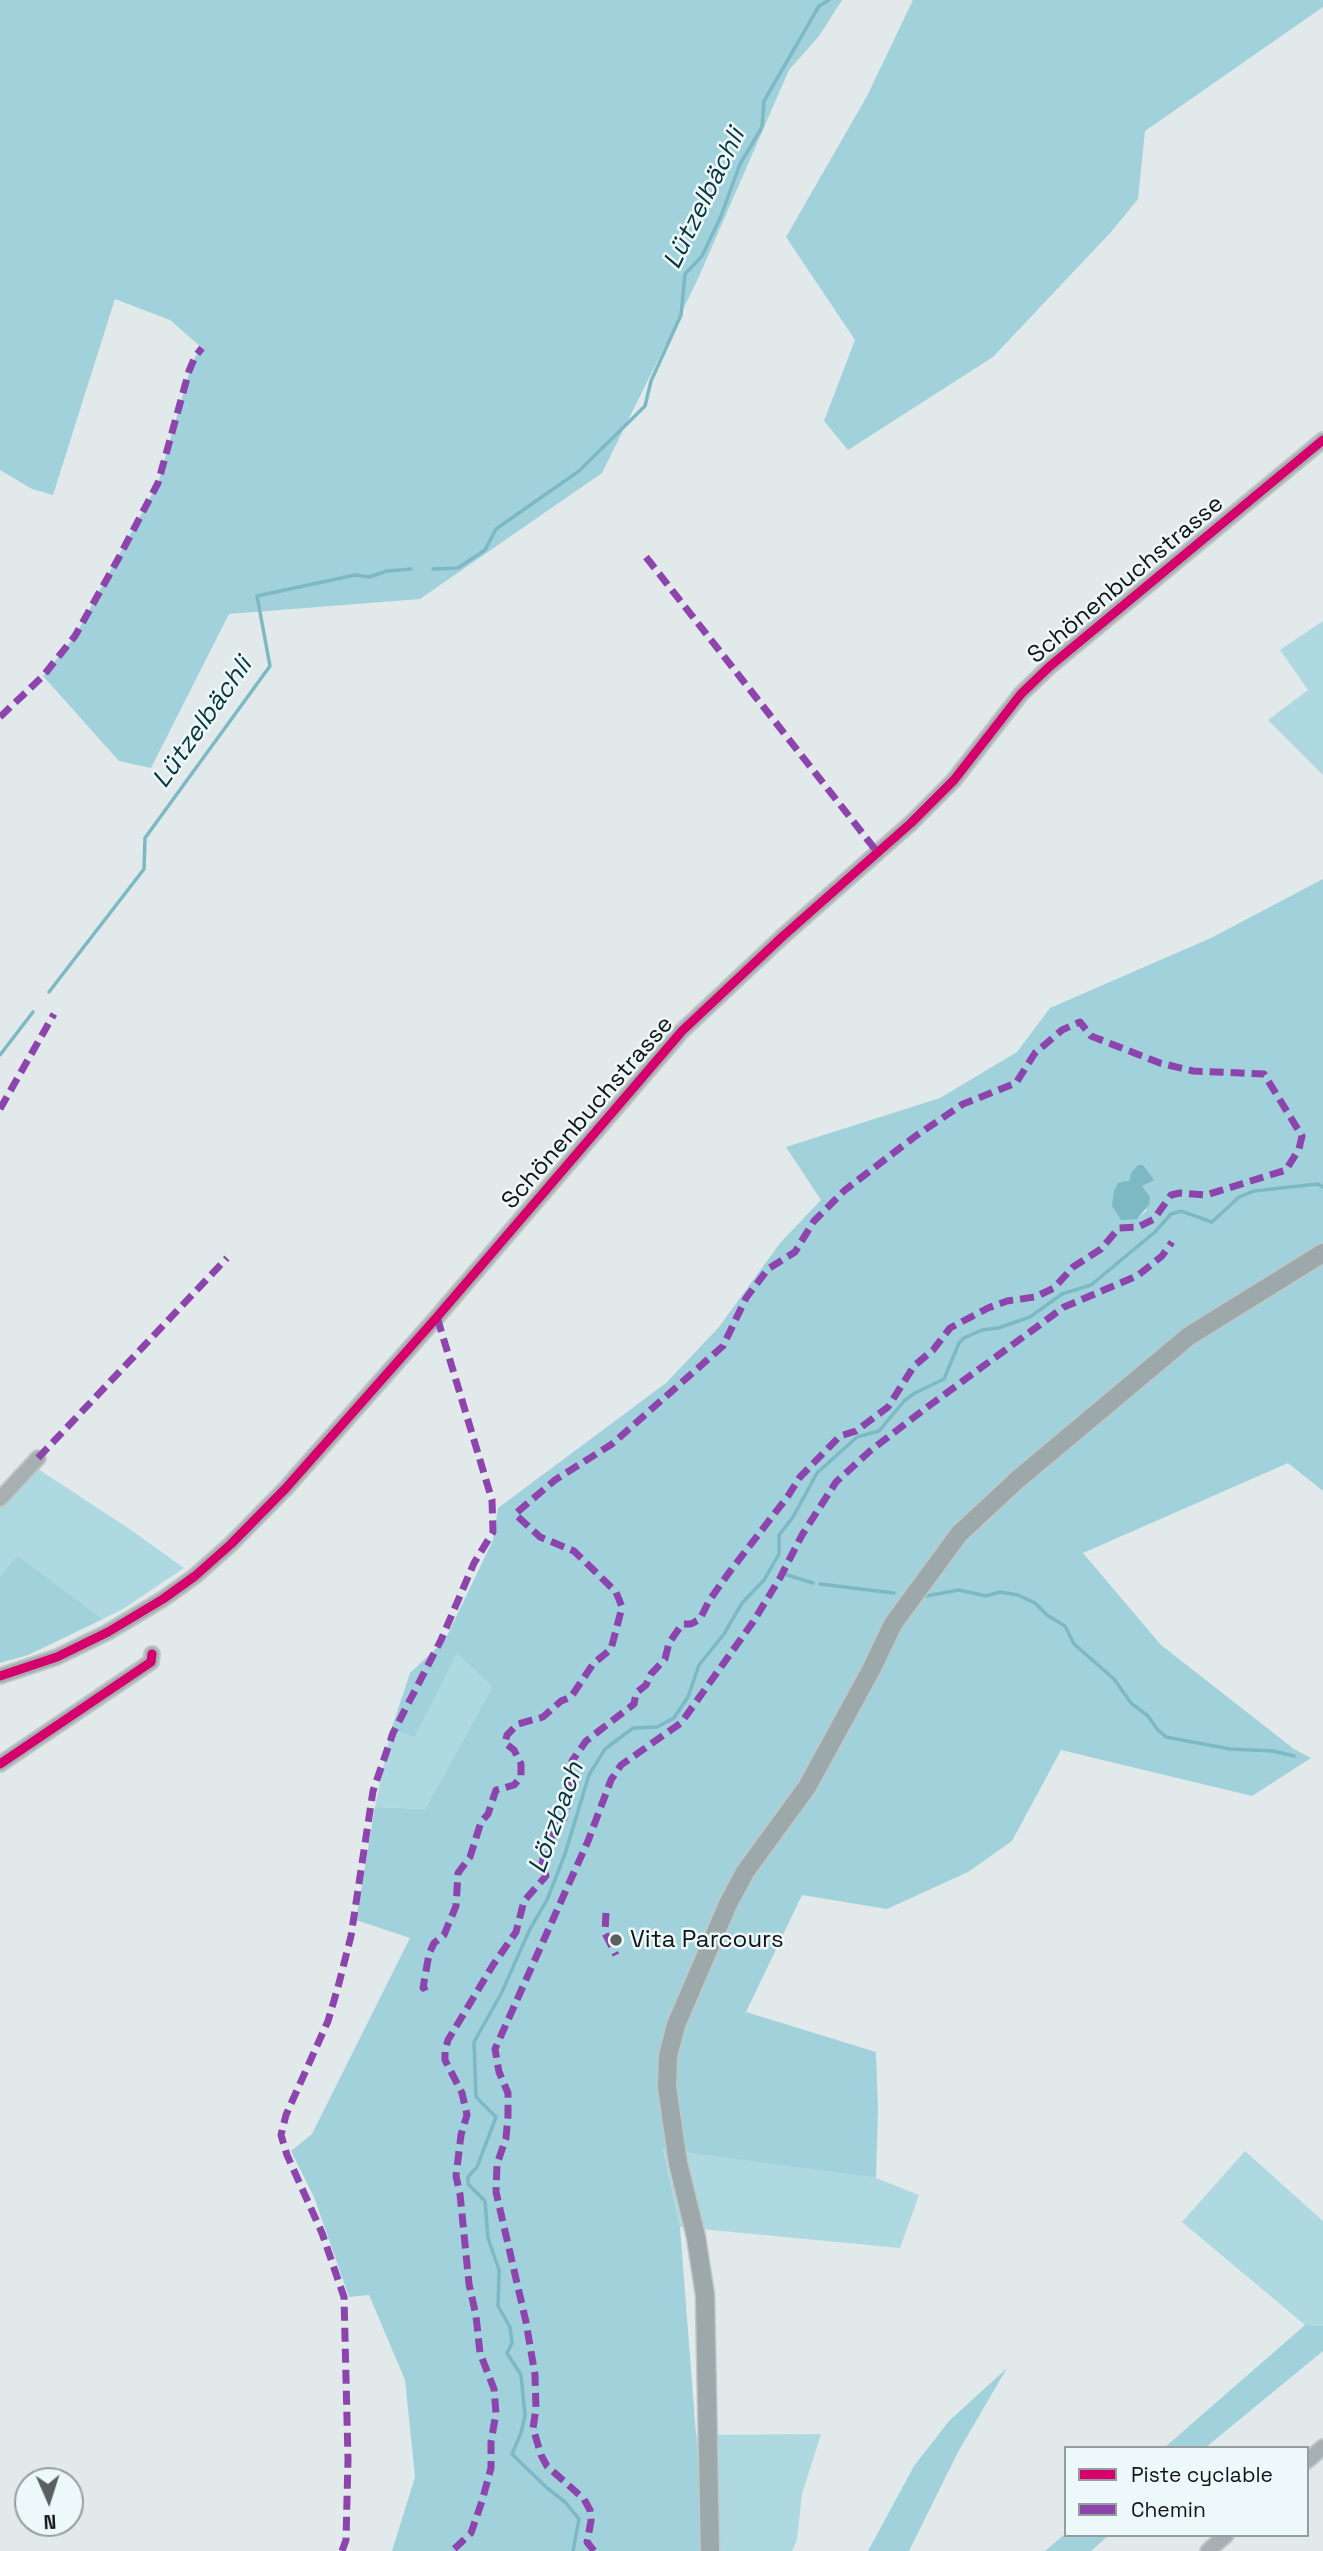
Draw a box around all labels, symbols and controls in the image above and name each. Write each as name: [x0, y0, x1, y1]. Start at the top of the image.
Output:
water label: Lützelbächli: [658, 124, 752, 274]
street label: Schönenbuchstrasse: [1022, 490, 1230, 670]
water label: Lützelbächli: [147, 652, 259, 794]
street label: Schönenbuchstrasse: [496, 1010, 680, 1216]
water label: Lörzbach: [522, 1758, 592, 1878]
place label: Vita Parcours: [630, 1926, 784, 1954]
marker: Vita Parcours: [608, 1932, 624, 1948]
legend: [1064, 2446, 1309, 2537]
text: Piste cyclable: [1131, 2461, 1273, 2488]
north arrow: [14, 2467, 84, 2537]
text: Chemin: [1131, 2496, 1206, 2523]
text: N: [43, 2509, 57, 2534]

